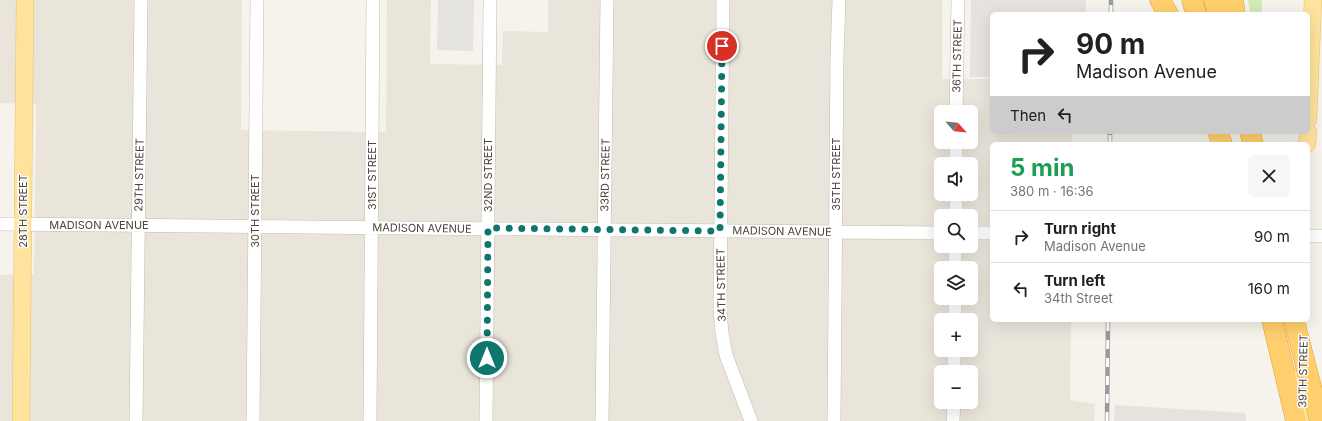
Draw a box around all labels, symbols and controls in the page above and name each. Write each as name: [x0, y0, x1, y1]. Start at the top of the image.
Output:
street label: 36TH STREET: [949, 19, 965, 93]
text: 90 m: [1076, 27, 1145, 61]
icon: right: [1010, 28, 1062, 80]
pin: [705, 29, 739, 63]
icon: arrive: [711, 35, 733, 57]
text: Madison Avenue: [1076, 61, 1217, 82]
icon: left: [1054, 104, 1076, 126]
north arrow: [934, 105, 978, 149]
map controls: [934, 105, 978, 409]
text: Then: [1010, 106, 1046, 125]
street label: 35TH STREET: [829, 137, 843, 211]
street label: 29TH STREET: [131, 138, 147, 212]
street label: 32ND STREET: [481, 138, 495, 212]
street label: 33RD STREET: [597, 138, 613, 212]
street label: 31ST STREET: [365, 140, 379, 210]
text: 5 min: [1010, 153, 1074, 182]
button: close: [1248, 155, 1290, 197]
button: sound: [934, 157, 978, 201]
street label: 28TH STREET: [16, 174, 30, 248]
street label: 30TH STREET: [248, 174, 262, 248]
text: 380 m · 16:36: [1010, 183, 1094, 199]
button: search: [934, 209, 978, 253]
street label: MADISON AVENUE: [49, 218, 149, 232]
text: Turn right: [1044, 219, 1116, 238]
street label: MADISON AVENUE: [372, 220, 472, 236]
street label: MADISON AVENUE: [732, 223, 832, 239]
icon: right: [1010, 226, 1032, 248]
text: 90 m: [1254, 227, 1290, 246]
text: Madison Avenue: [1044, 238, 1146, 254]
street label: 34TH STREET: [713, 248, 729, 322]
button: layers: [934, 261, 978, 305]
text: Turn left: [1044, 271, 1105, 290]
icon: left: [1010, 278, 1032, 300]
text: 160 m: [1248, 279, 1290, 298]
text: 34th Street: [1044, 290, 1113, 306]
button: +: [934, 313, 978, 357]
street label: 39TH STREET: [1295, 334, 1311, 408]
position arrow: [466, 337, 508, 379]
button: −: [934, 365, 978, 409]

